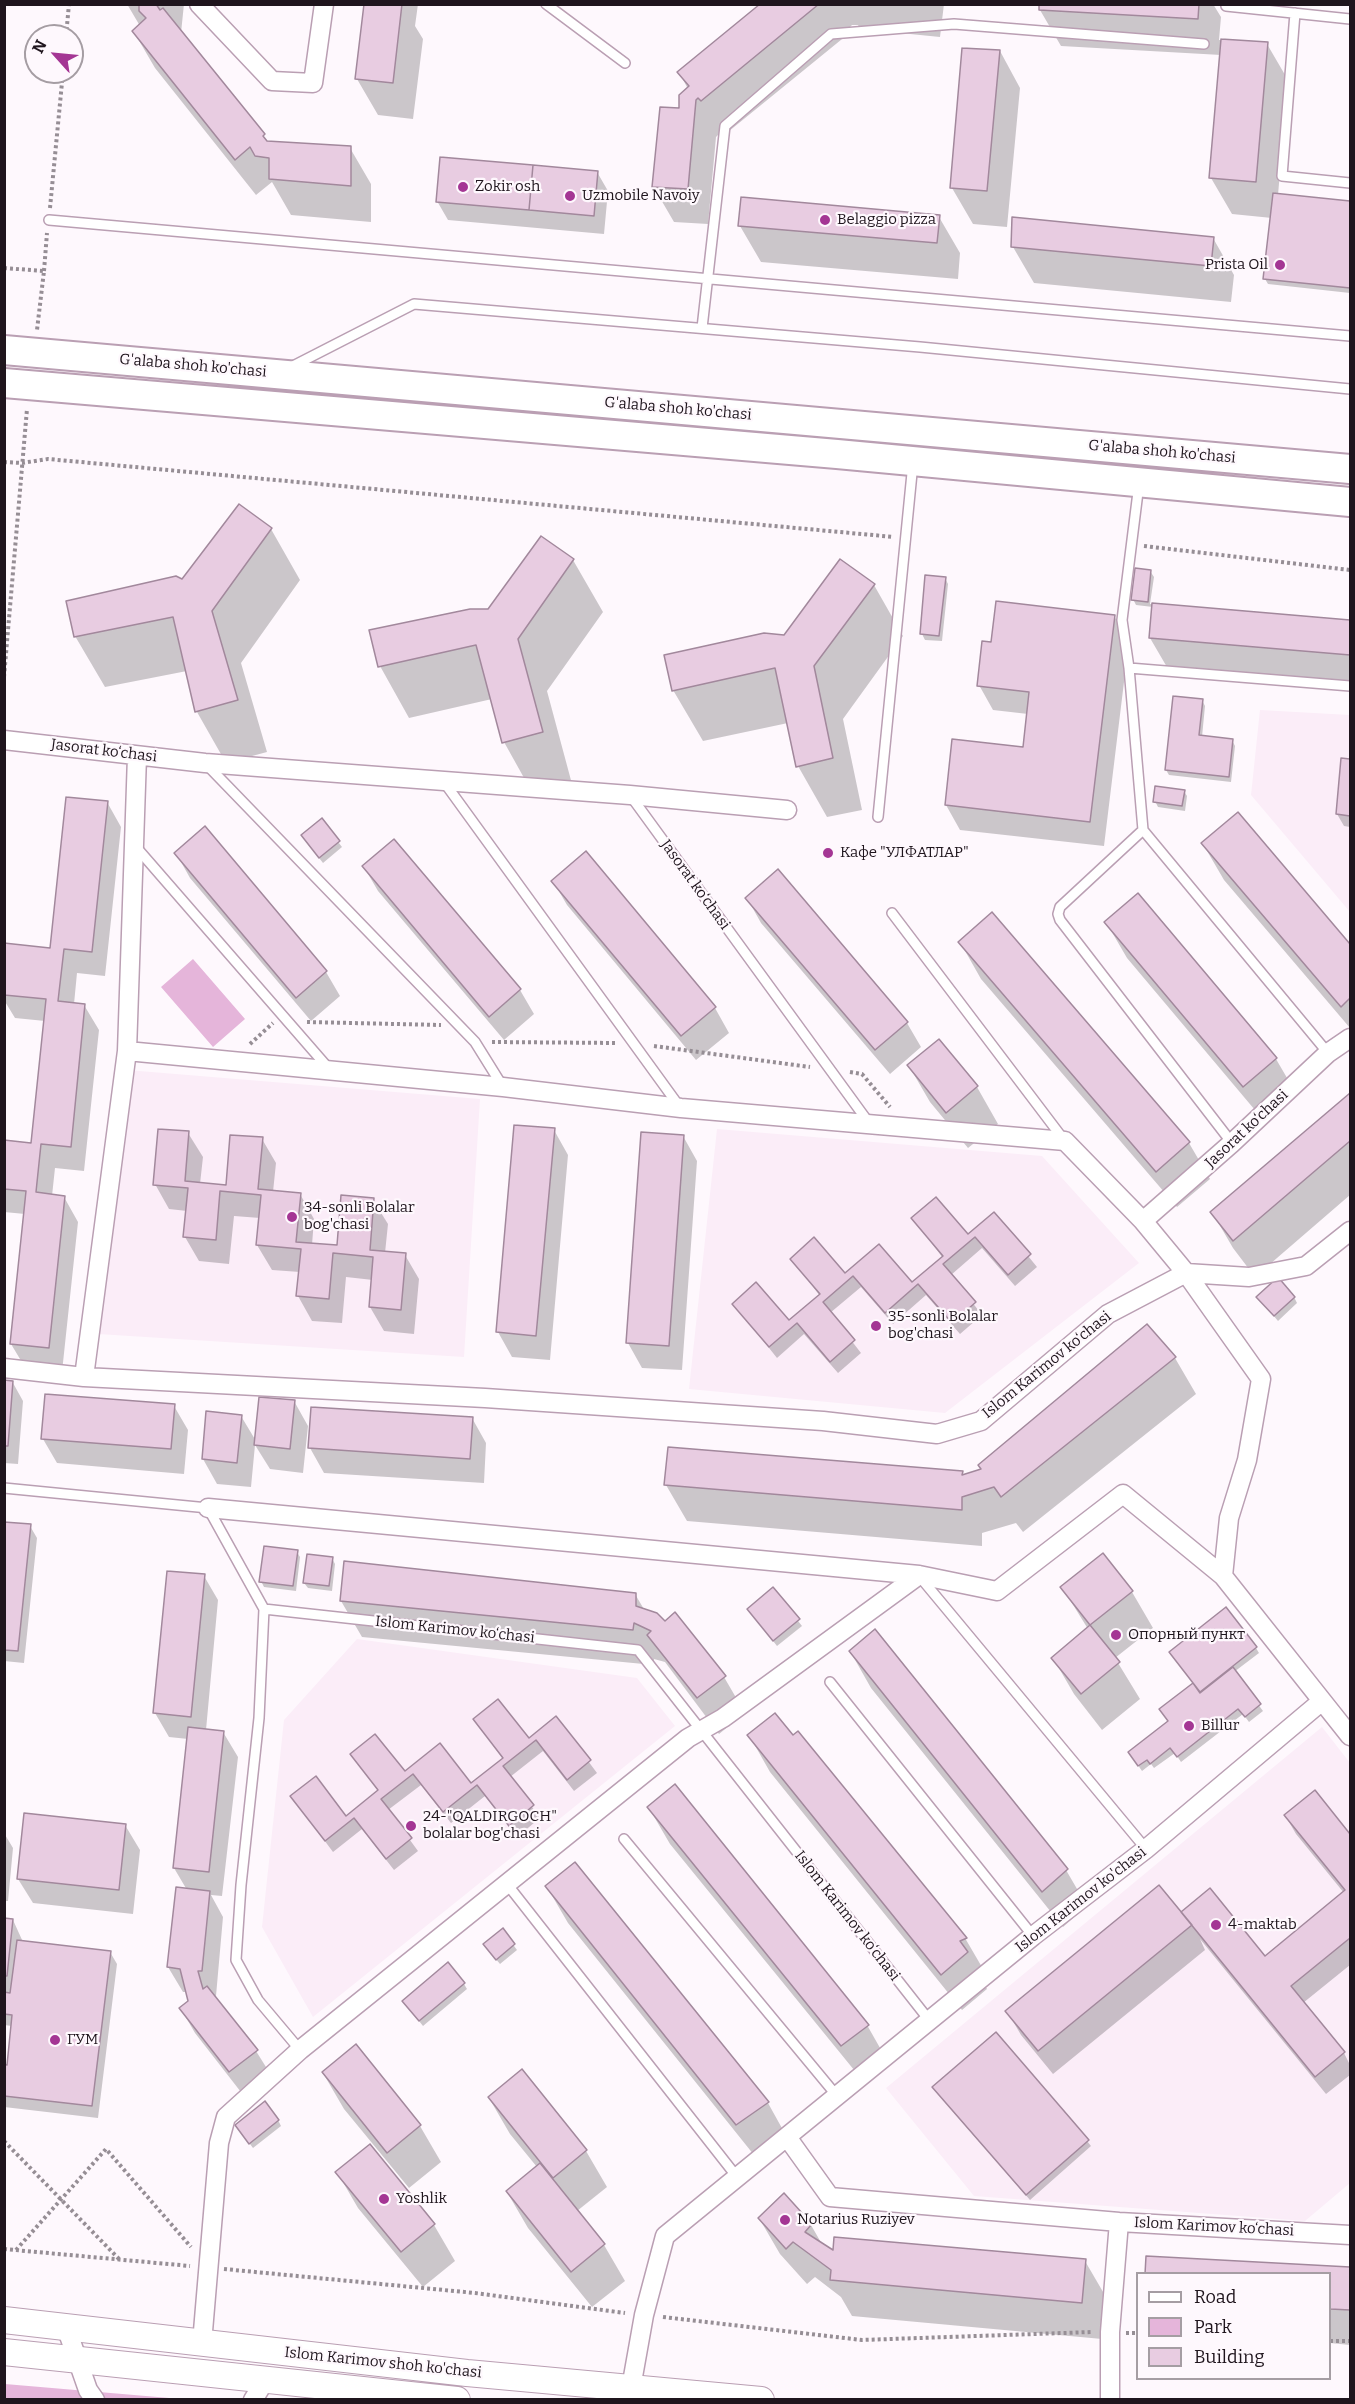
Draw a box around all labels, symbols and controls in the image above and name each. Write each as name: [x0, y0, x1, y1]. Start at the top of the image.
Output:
north arrow: [24, 24, 84, 84]
text: N: [28, 37, 51, 56]
place label: Zokir osh: [475, 178, 540, 196]
marker: Zokir osh: [456, 180, 470, 194]
place label: Uzmobile Navoiy: [582, 187, 700, 205]
marker: Uzmobile Navoiy: [563, 189, 577, 203]
place label: Belaggio pizza: [837, 211, 936, 229]
marker: Belaggio pizza: [818, 213, 832, 227]
place label: Prista Oil: [1205, 256, 1268, 274]
marker: Prista Oil: [1273, 258, 1287, 272]
street label: G'alaba shoh ko'chasi: [119, 351, 267, 381]
street label: G'alaba shoh ko'chasi: [604, 394, 752, 424]
street label: G'alaba shoh ko'chasi: [1088, 437, 1236, 467]
street label: Jasorat ko‘chasi: [50, 736, 158, 766]
street label: Jasorat ko‘chasi: [656, 837, 734, 933]
place label: Кафе "УЛФАТЛАР": [840, 844, 969, 862]
marker: Кафе "УЛФАТЛАР": [821, 846, 835, 860]
street label: Jasorat ko‘chasi: [1202, 1086, 1292, 1172]
place label: 34-sonli Bolalar bog'chasi: [304, 1199, 415, 1234]
marker: 34-sonli Bolalar bog'chasi: [285, 1210, 299, 1224]
place label: 35-sonli Bolalar bog'chasi: [888, 1308, 998, 1343]
street label: Islom Karimov ko‘chasi: [979, 1308, 1115, 1422]
marker: 35-sonli Bolalar bog'chasi: [869, 1319, 883, 1333]
street label: Islom Karimov ko‘chasi: [374, 1613, 536, 1647]
place label: Опорный пункт: [1128, 1626, 1245, 1644]
marker: Опорный пункт: [1109, 1628, 1123, 1642]
place label: Billur: [1201, 1717, 1239, 1735]
marker: Billur: [1182, 1719, 1196, 1733]
place label: 24-"QALDIRGOCH" bolalar bog'chasi: [423, 1808, 557, 1843]
marker: 24-"QALDIRGOCH" bolalar bog'chasi: [404, 1819, 418, 1833]
street label: Islom Karimov ko'chasi: [1012, 1843, 1150, 1957]
street label: Islom Karimov ko‘chasi: [791, 1847, 903, 1985]
place label: 4-maktab: [1228, 1916, 1297, 1934]
marker: 4-maktab: [1209, 1918, 1223, 1932]
place label: ГУМ: [67, 2031, 98, 2049]
marker: ГУМ: [48, 2033, 62, 2047]
place label: Yoshlik: [396, 2190, 447, 2208]
marker: Yoshlik: [377, 2192, 391, 2206]
place label: Notarius Ruziyev: [797, 2211, 915, 2229]
marker: Notarius Ruziyev: [778, 2213, 792, 2227]
street label: Islom Karimov ko‘chasi: [1133, 2214, 1295, 2240]
legend: [1136, 2272, 1331, 2380]
text: Road: [1194, 2286, 1236, 2308]
text: Park: [1194, 2316, 1232, 2338]
street label: Islom Karimov shoh ko'chasi: [284, 2344, 482, 2382]
text: Building: [1194, 2346, 1265, 2368]

